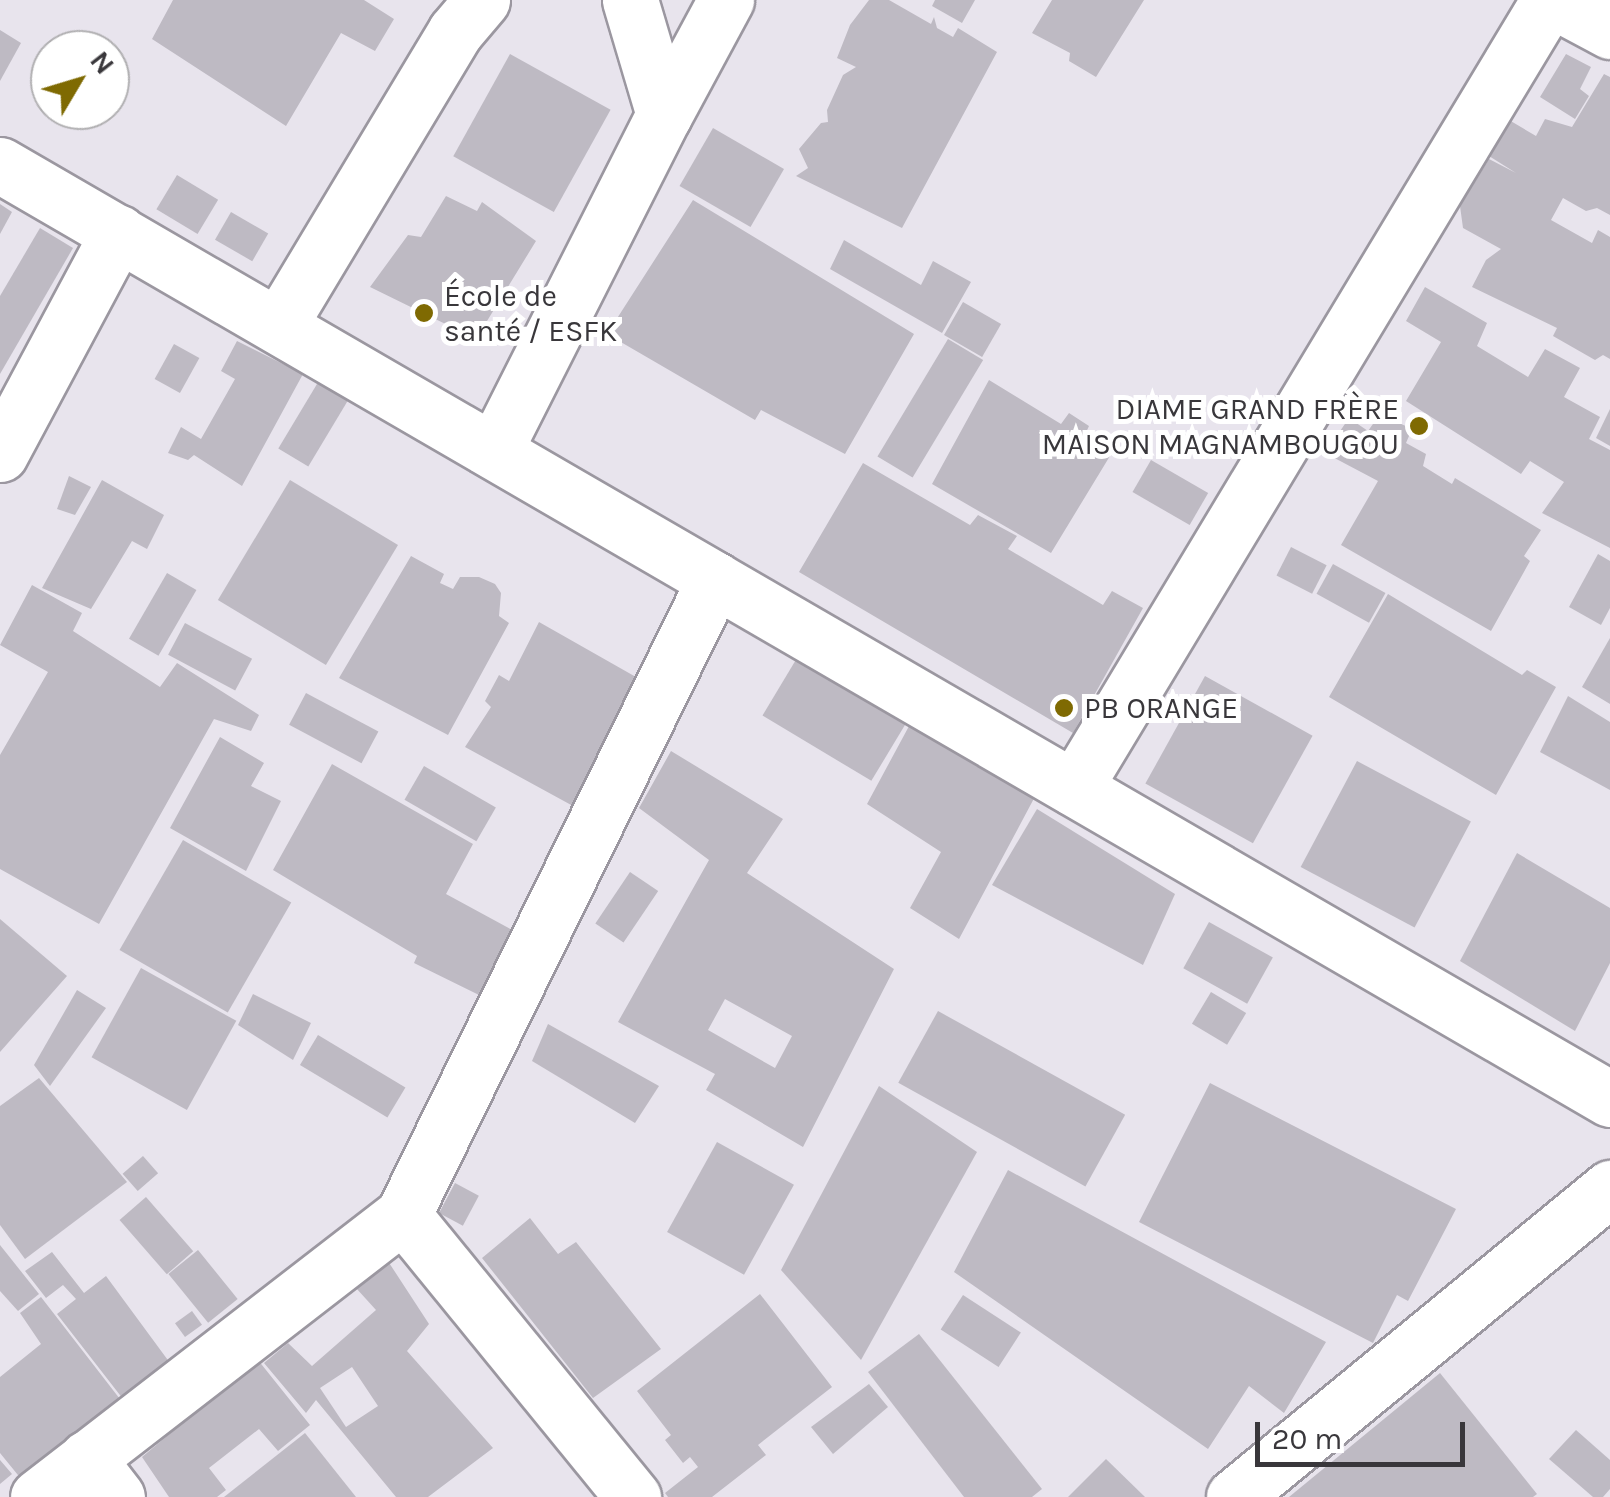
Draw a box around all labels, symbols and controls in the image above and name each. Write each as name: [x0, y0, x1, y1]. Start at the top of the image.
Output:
north arrow: [30, 30, 130, 130]
text: N: [83, 44, 122, 81]
place label: École de santé / ESFK: [444, 278, 617, 348]
marker: École de santé / ESFK: [413, 302, 435, 324]
place label: DIAME GRAND FRÈRE MAISON MAGNAMBOUGOU: [1042, 391, 1399, 462]
marker: DIAME GRAND FRÈRE MAISON MAGNAMBOUGOU: [1408, 415, 1430, 437]
place label: PB ORANGE: [1084, 690, 1238, 726]
marker: PB ORANGE: [1053, 697, 1075, 719]
scale bar: [1260, 1402, 1470, 1464]
text: 20 m: [1272, 1421, 1342, 1457]

